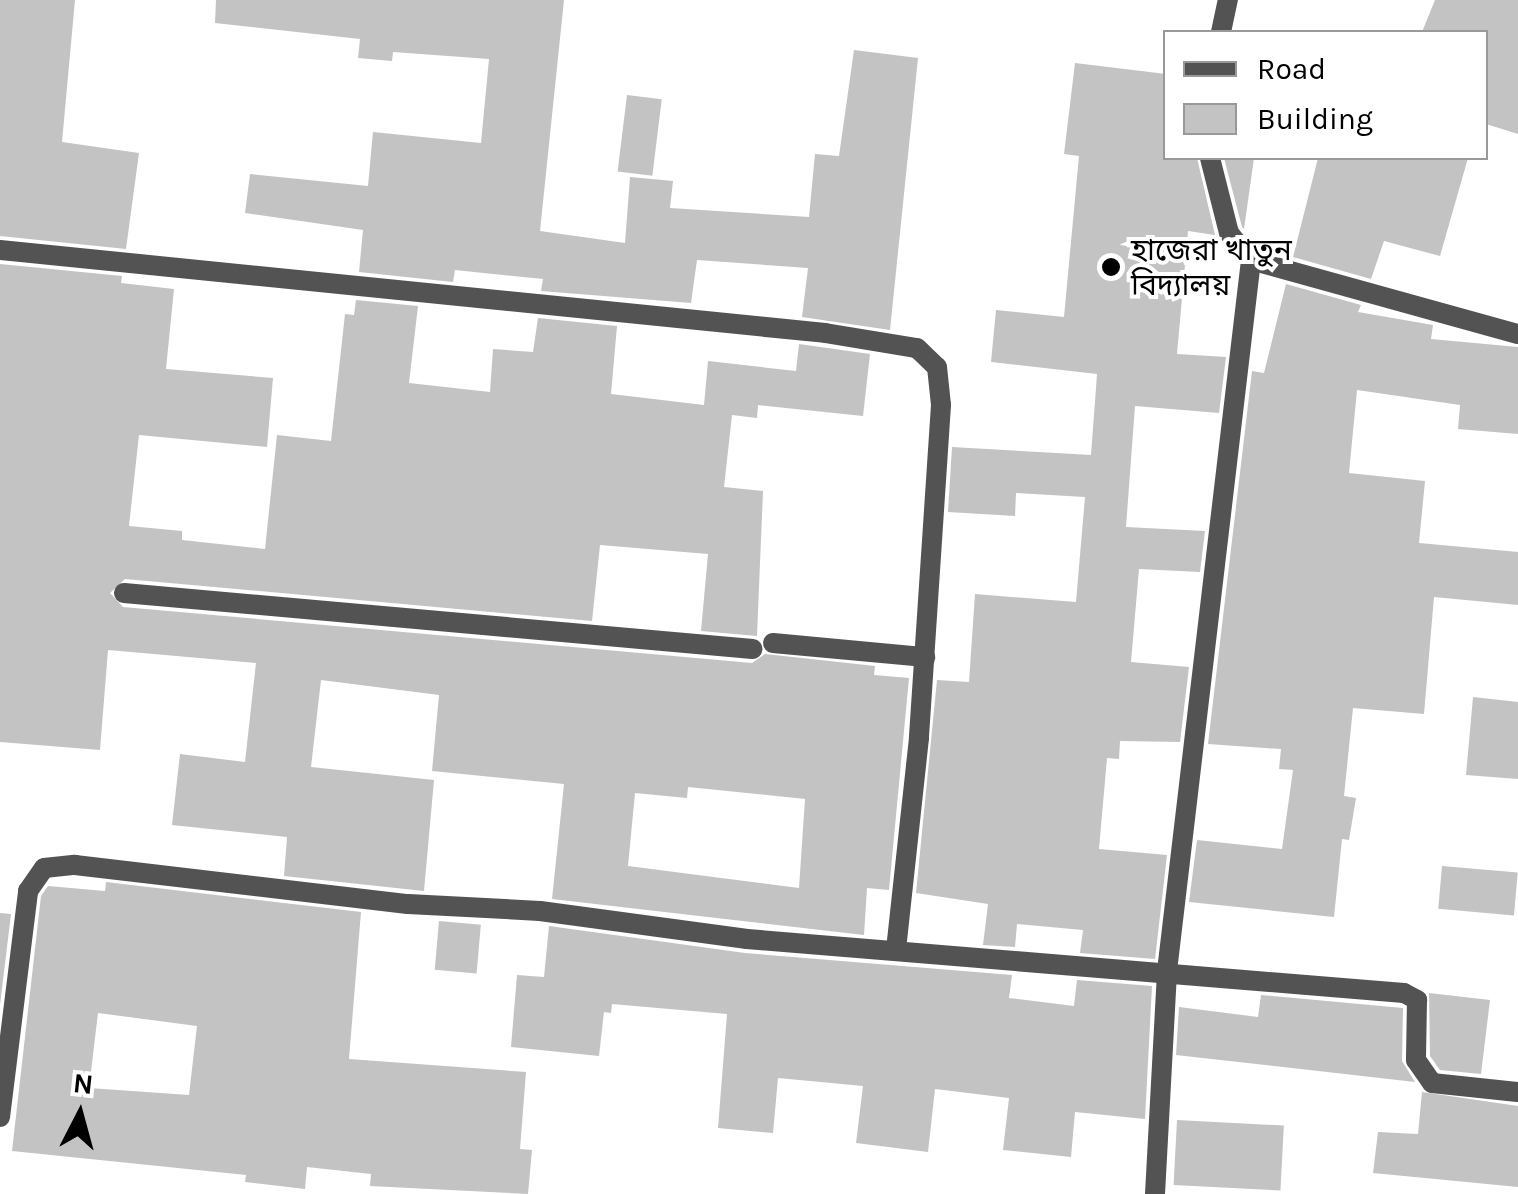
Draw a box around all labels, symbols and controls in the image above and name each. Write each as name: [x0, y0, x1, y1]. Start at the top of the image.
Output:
legend: [1163, 30, 1488, 160]
text: Road: [1257, 51, 1326, 87]
text: Building: [1257, 101, 1373, 137]
place label: হাজেরা খাতুন বিদ্যালয়: [1131, 232, 1292, 302]
marker: হাজেরা খাতুন বিদ্যালয়: [1100, 256, 1122, 278]
north arrow: [30, 1064, 130, 1164]
text: N: [71, 1066, 95, 1101]

